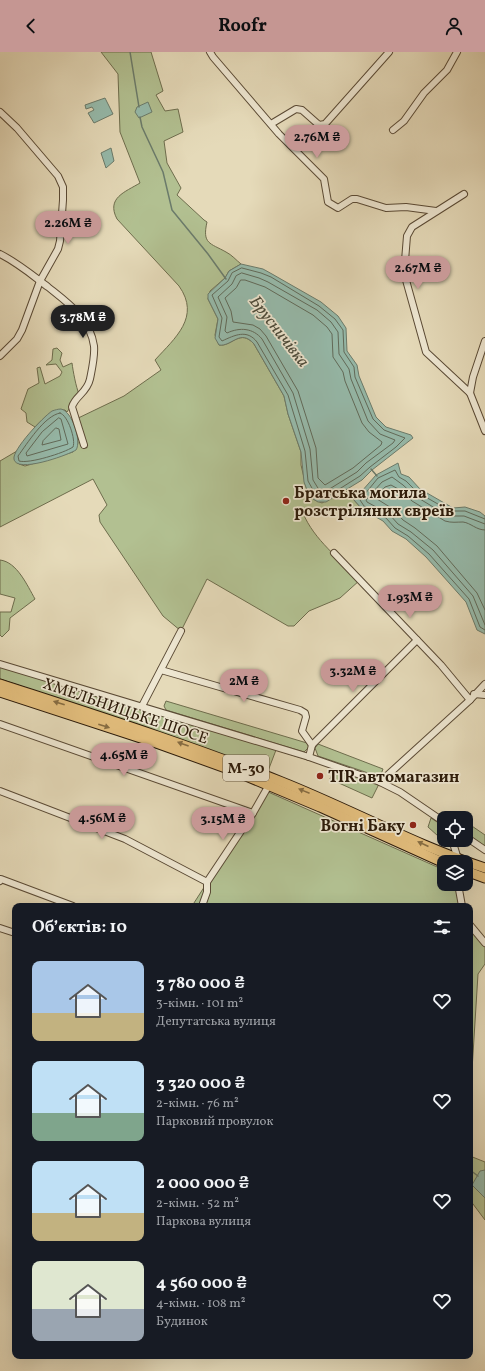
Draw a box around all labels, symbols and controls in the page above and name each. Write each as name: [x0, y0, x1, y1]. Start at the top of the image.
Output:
text: Roofr: [218, 14, 267, 39]
icon: back: [20, 15, 42, 37]
icon: person: [443, 15, 465, 37]
pin: 2.76M ₴: [280, 125, 354, 159]
text: 2.76M ₴: [294, 129, 340, 147]
pin: 2.26M ₴: [31, 211, 105, 245]
text: 2.26M ₴: [44, 215, 92, 233]
pin: 2.67M ₴: [381, 256, 455, 290]
text: 2.67M ₴: [394, 260, 442, 278]
water label: Брусничівка: [244, 291, 314, 372]
pin: 3.78M ₴: [46, 305, 120, 339]
text: 3.78M ₴: [60, 309, 106, 327]
place label: Братська могила розстріляних євреїв: [294, 483, 454, 523]
marker: Братська могила розстріляних євреїв: [281, 496, 291, 506]
pin: 1.93M ₴: [373, 585, 447, 619]
text: 1.93M ₴: [387, 589, 433, 607]
pin: 3.32M ₴: [316, 659, 390, 693]
text: 3.32M ₴: [330, 663, 376, 681]
pin: 2M ₴: [220, 669, 268, 703]
street label: ХМЕЛЬНИЦЬКЕ ШОСЕ: [40, 673, 211, 751]
text: 2M ₴: [229, 673, 259, 691]
one-way arrow: [53, 700, 65, 706]
one-way arrow: [98, 723, 110, 729]
one-way arrow: [176, 741, 188, 747]
pin: 4.65M ₴: [87, 743, 161, 777]
text: 4.65M ₴: [100, 747, 148, 765]
road number: М-30: [223, 755, 269, 781]
place label: TIR автомагазин: [328, 767, 459, 789]
marker: TIR автомагазин: [315, 771, 325, 781]
one-way arrow: [298, 787, 310, 794]
pin: 4.56M ₴: [65, 806, 139, 840]
pin: 3.15M ₴: [186, 807, 260, 841]
text: 4.56M ₴: [78, 810, 126, 828]
text: 3.15M ₴: [200, 811, 246, 829]
map controls: [437, 811, 473, 891]
button: locate: [437, 811, 473, 847]
place label: Вогні Баку: [321, 816, 405, 838]
marker: Вогні Баку: [408, 820, 418, 830]
one-way arrow: [417, 841, 428, 847]
button: layers: [437, 855, 473, 891]
text: Об’єктів: 10: [32, 916, 127, 939]
icon: filters: [431, 916, 453, 938]
text: 3 780 000 ₴: [156, 972, 245, 995]
icon: home: [64, 977, 112, 1025]
icon: heart: [431, 990, 453, 1012]
text: 3-кімн. · 101 m²: [156, 995, 243, 1013]
text: Депутатська вулиця: [156, 1013, 276, 1031]
text: 3 320 000 ₴: [156, 1072, 245, 1095]
icon: home: [64, 1077, 112, 1125]
icon: heart: [431, 1090, 453, 1112]
text: 2-кімн. · 76 m²: [156, 1095, 239, 1113]
text: Парковий провулок: [156, 1113, 273, 1131]
text: 2 000 000 ₴: [156, 1172, 249, 1195]
icon: home: [64, 1177, 112, 1225]
icon: heart: [431, 1190, 453, 1212]
text: 2-кімн. · 52 m²: [156, 1195, 239, 1213]
text: Паркова вулиця: [156, 1213, 251, 1231]
text: 4 560 000 ₴: [156, 1272, 247, 1295]
icon: home: [64, 1277, 112, 1325]
icon: heart: [431, 1290, 453, 1312]
text: 4-кімн. · 108 m²: [156, 1295, 246, 1313]
text: Будинок: [156, 1313, 208, 1331]

